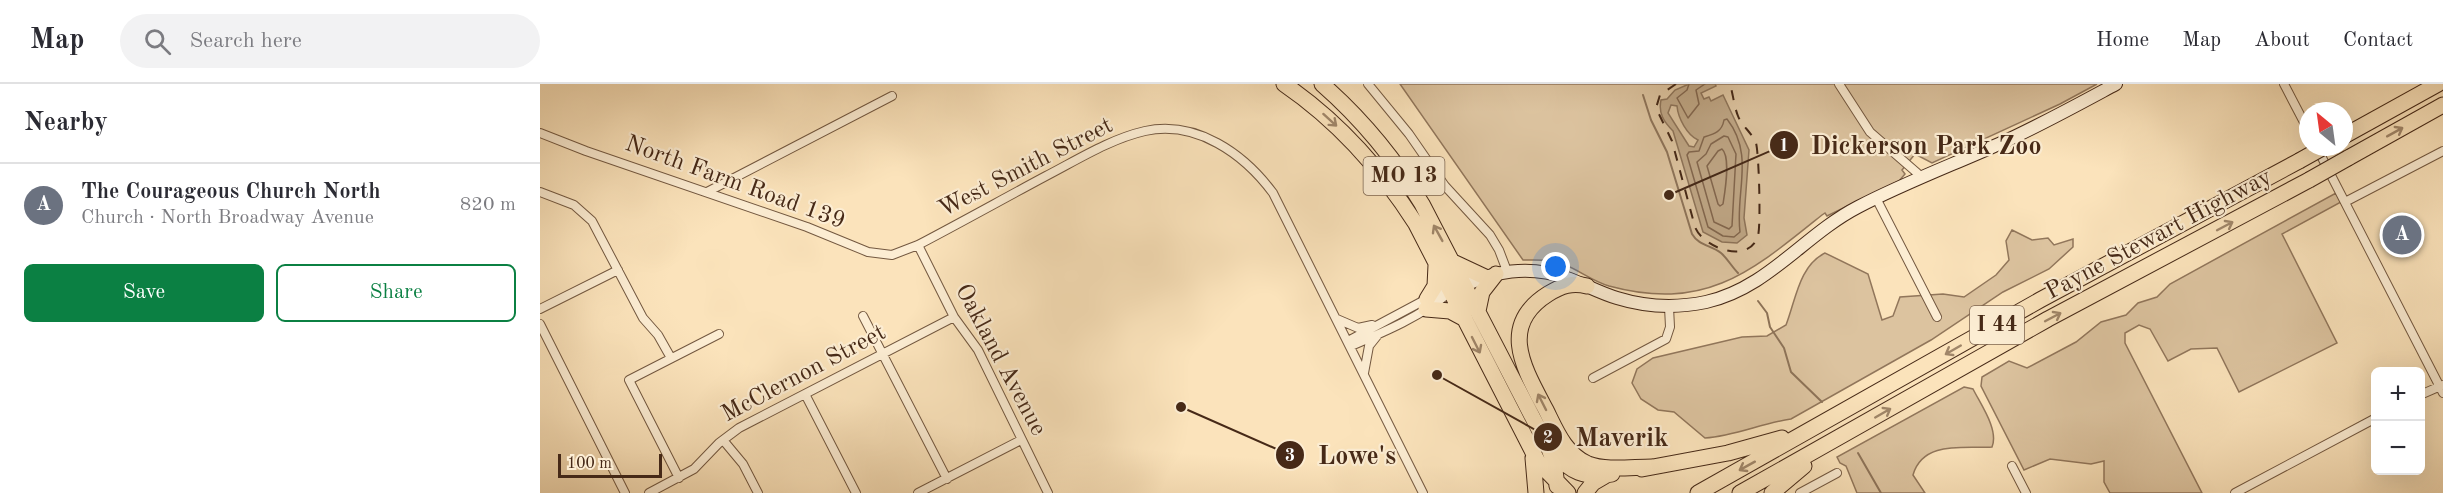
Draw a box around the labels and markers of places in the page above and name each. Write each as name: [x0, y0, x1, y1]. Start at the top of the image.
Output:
callout: Dickerson Park Zoo: [1769, 123, 2054, 167]
pin: A: [2382, 212, 2422, 258]
callout: Maverik: [1533, 415, 1680, 459]
callout: Lowe's: [1275, 433, 1408, 477]

